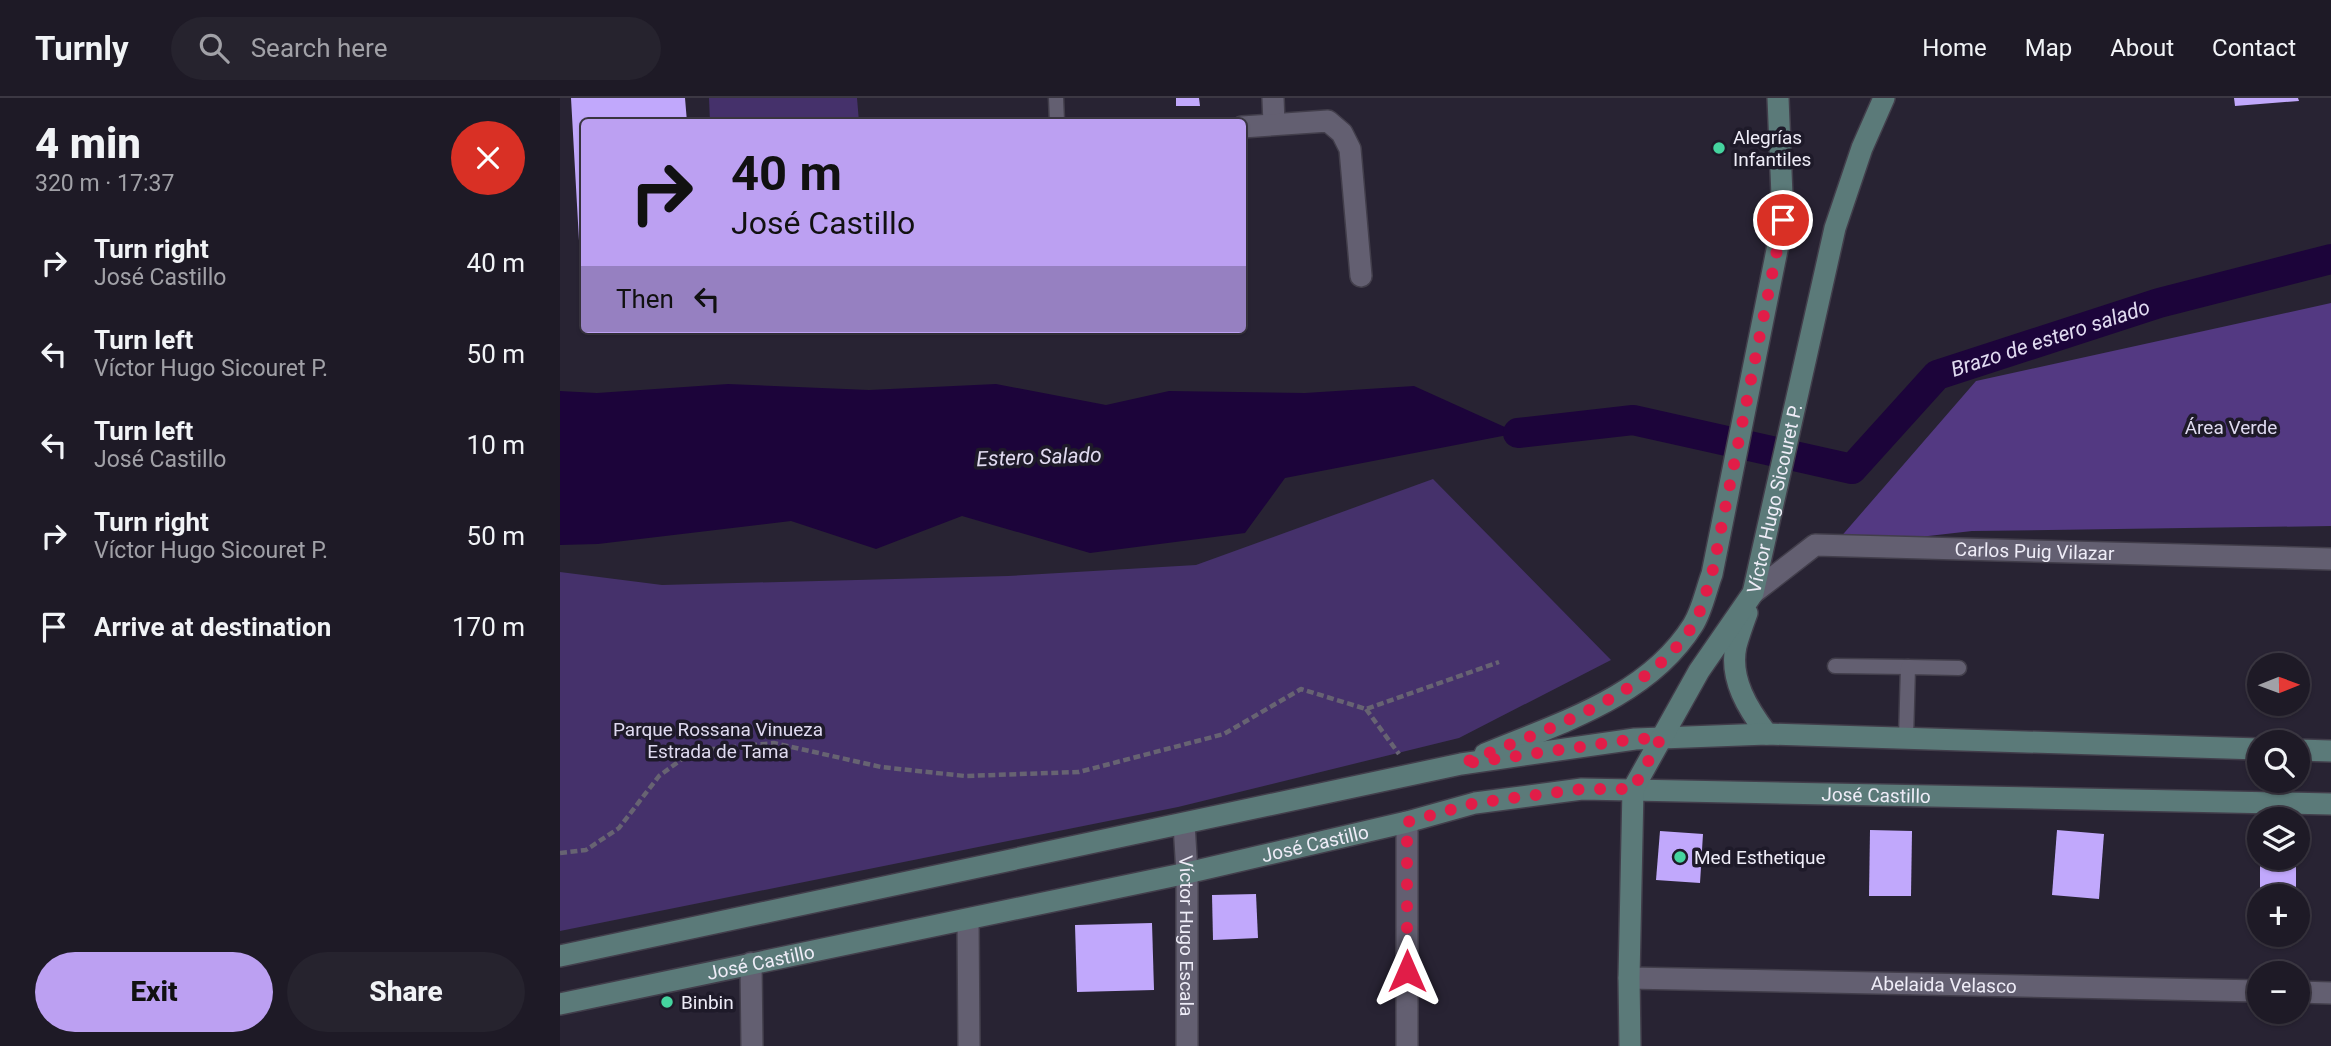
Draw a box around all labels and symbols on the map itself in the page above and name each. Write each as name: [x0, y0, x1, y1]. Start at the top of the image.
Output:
place label: Alegrías Infantiles: [1733, 126, 1811, 171]
marker: Alegrías Infantiles: [1711, 140, 1727, 156]
pin: [1753, 190, 1813, 250]
water label: Brazo de estero salado: [1948, 295, 2153, 382]
street label: Víctor Hugo Sicouret P.: [1742, 402, 1807, 596]
park label: Área Verde: [2185, 416, 2277, 439]
water label: Estero Salado: [976, 443, 1102, 471]
street label: Carlos Puig Vilazar: [1954, 538, 2115, 565]
north arrow: [2247, 653, 2310, 716]
park label: Parque Rossana Vinueza Estrada de Tama: [613, 718, 823, 763]
street label: José Castillo: [1821, 783, 1931, 808]
street label: José Castillo: [1259, 820, 1371, 867]
place label: Med Esthetique: [1694, 846, 1826, 869]
marker: Med Esthetique: [1672, 849, 1688, 865]
street label: Víctor Hugo Escala: [1174, 855, 1198, 1016]
position arrow: [1370, 934, 1444, 1008]
street label: José Castillo: [705, 940, 817, 985]
street label: Abelaida Velasco: [1871, 972, 2017, 998]
place label: Binbin: [681, 991, 734, 1014]
marker: Binbin: [659, 994, 675, 1010]

